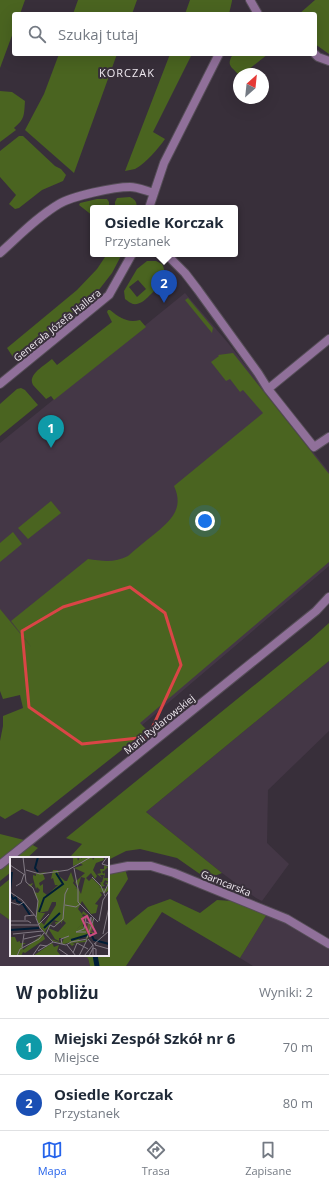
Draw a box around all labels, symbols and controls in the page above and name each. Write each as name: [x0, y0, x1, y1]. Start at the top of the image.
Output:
search box: [12, 12, 317, 56]
icon: search: [26, 23, 48, 45]
text: Szukaj tutaj: [58, 24, 138, 44]
district label: KORCZAK: [99, 65, 155, 80]
north arrow: [233, 68, 269, 104]
popup: [90, 205, 238, 257]
text: Osiedle Korczak: [104, 212, 224, 232]
text: Przystanek: [104, 232, 170, 250]
pin: 2: [151, 270, 177, 303]
street label: Generała Józefa Hallera: [10, 285, 104, 365]
pin: 1: [38, 415, 64, 448]
your location: [195, 511, 215, 531]
street label: Marii Rydarowskiej: [121, 691, 197, 757]
inset map: [10, 857, 109, 956]
street label: Garncarska: [199, 867, 253, 899]
text: W pobliżu: [16, 981, 99, 1004]
text: Wyniki: 2: [259, 983, 313, 1001]
text: Miejski Zespół Szkół nr 6: [54, 1028, 235, 1048]
text: 1: [25, 1038, 33, 1056]
text: 70 m: [283, 1038, 313, 1056]
text: Miejsce: [54, 1048, 99, 1066]
text: Osiedle Korczak: [54, 1084, 173, 1104]
text: 2: [25, 1094, 33, 1112]
text: 80 m: [283, 1094, 313, 1112]
text: Przystanek: [54, 1104, 120, 1122]
tab: Mapa: [38, 1139, 67, 1178]
tab: Trasa: [142, 1139, 170, 1178]
tab: Zapisane: [245, 1139, 291, 1178]

